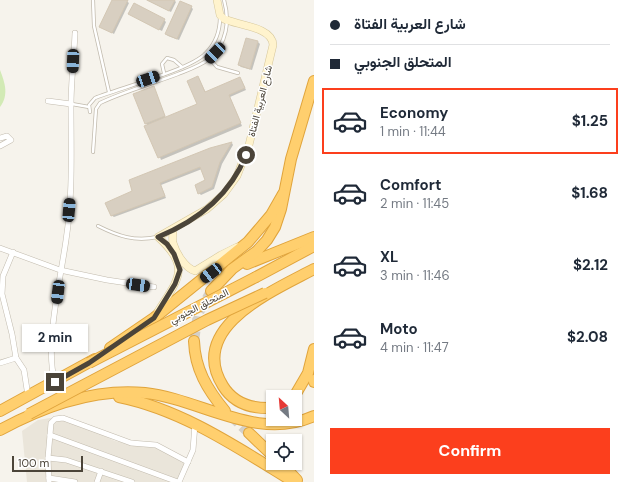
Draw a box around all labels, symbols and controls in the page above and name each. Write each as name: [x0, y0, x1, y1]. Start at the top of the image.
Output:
text: شارع العربية الفتاة: [354, 14, 466, 34]
car: [202, 40, 228, 66]
car: [67, 49, 79, 73]
text: المتحلق الجنوبي: [354, 52, 452, 72]
street label: شارع العربية الفتاة: [245, 64, 275, 138]
car: [135, 69, 161, 89]
icon: car: [332, 103, 368, 139]
text: Economy: [380, 103, 448, 123]
text: $1.25: [572, 111, 608, 131]
text: 1 min · 11:44: [380, 123, 446, 140]
route start: [237, 146, 255, 164]
icon: car: [332, 175, 368, 211]
text: Comfort: [380, 175, 441, 195]
text: $1.68: [571, 183, 608, 203]
text: 2 min · 11:45: [380, 195, 449, 212]
car: [62, 198, 76, 222]
icon: car: [332, 247, 368, 283]
text: XL: [380, 247, 398, 267]
text: $2.12: [573, 255, 608, 275]
car: [198, 261, 224, 285]
text: 3 min · 11:46: [380, 267, 450, 284]
car: [125, 277, 151, 293]
car: [51, 279, 65, 305]
street label: المتحلق الجنوبي: [167, 286, 231, 328]
icon: car: [332, 319, 368, 355]
text: Moto: [380, 319, 418, 339]
callout: 2 min: [22, 324, 88, 352]
text: $2.08: [567, 327, 608, 347]
text: 2 min: [38, 329, 72, 346]
text: 4 min · 11:47: [380, 339, 449, 356]
route end: [46, 373, 64, 391]
north arrow: [266, 390, 302, 426]
map controls: [266, 390, 302, 470]
button: Confirm: [330, 428, 610, 474]
button: locate: [266, 434, 302, 470]
scale bar: [12, 454, 83, 473]
text: 100 m: [18, 456, 49, 470]

